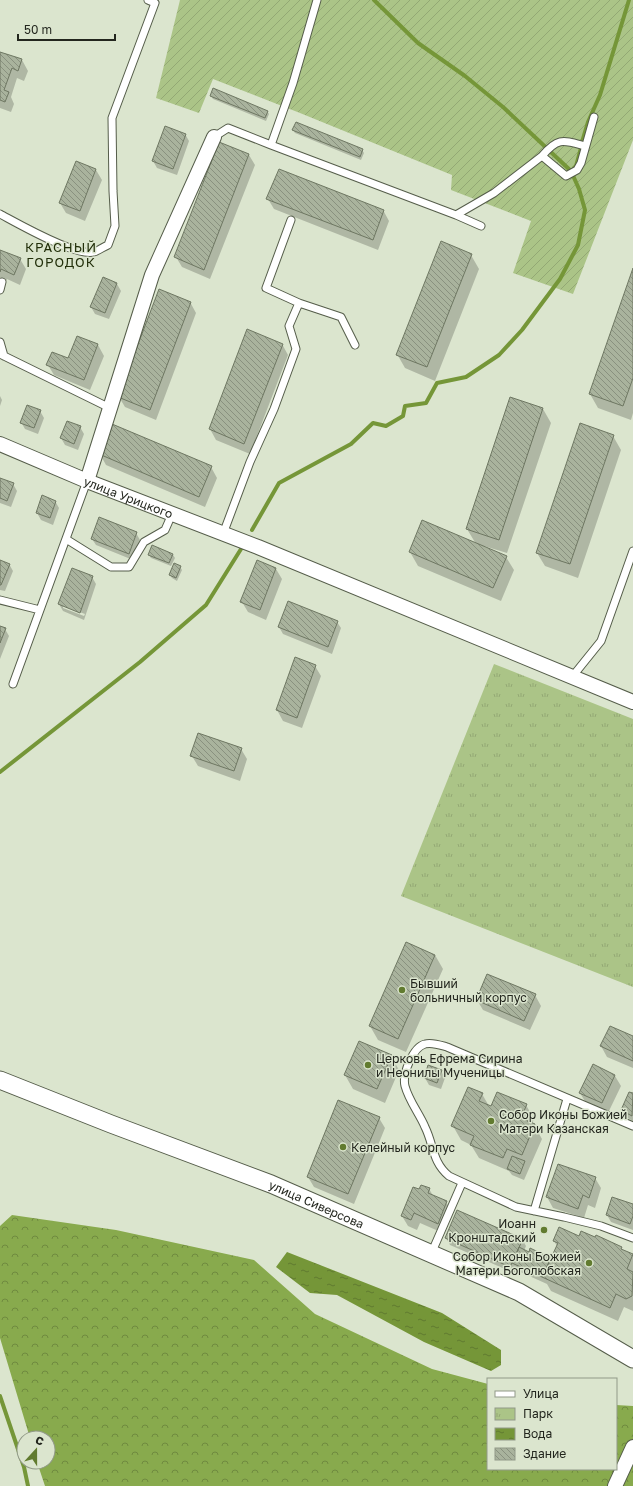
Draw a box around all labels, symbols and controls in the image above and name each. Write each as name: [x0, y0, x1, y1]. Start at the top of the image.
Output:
scale bar: [18, 16, 115, 42]
text: 50 m: [24, 22, 52, 37]
district label: КРАСНЫЙ ГОРОДОК: [25, 239, 97, 270]
street label: улица Урицкого: [82, 473, 175, 521]
place label: Бывший больничный корпус: [410, 976, 527, 1005]
marker: Бывший больничный корпус: [397, 985, 407, 995]
place label: Церковь Ефрема Сирина и Неонилы Мученицы: [376, 1051, 522, 1080]
marker: Церковь Ефрема Сирина и Неонилы Мученицы: [363, 1060, 373, 1070]
place label: Собор Иконы Божией Матери Казанская: [499, 1107, 627, 1136]
marker: Собор Иконы Божией Матери Казанская: [486, 1116, 496, 1126]
place label: Келейный корпус: [351, 1140, 456, 1155]
marker: Келейный корпус: [338, 1142, 348, 1152]
street label: улица Сиверсова: [267, 1177, 366, 1231]
place label: Иоанн Кронштадский: [448, 1216, 536, 1245]
marker: Иоанн Кронштадский: [539, 1225, 549, 1235]
place label: Собор Иконы Божией Матери Боголюбская: [453, 1249, 581, 1278]
marker: Собор Иконы Божией Матери Боголюбская: [584, 1258, 594, 1268]
legend: [487, 1378, 617, 1470]
text: Улица: [523, 1386, 559, 1401]
text: Парк: [523, 1406, 553, 1421]
text: Вода: [523, 1426, 552, 1441]
north arrow: [16, 1430, 56, 1470]
text: С: [34, 1433, 46, 1448]
text: Здание: [523, 1446, 566, 1461]

